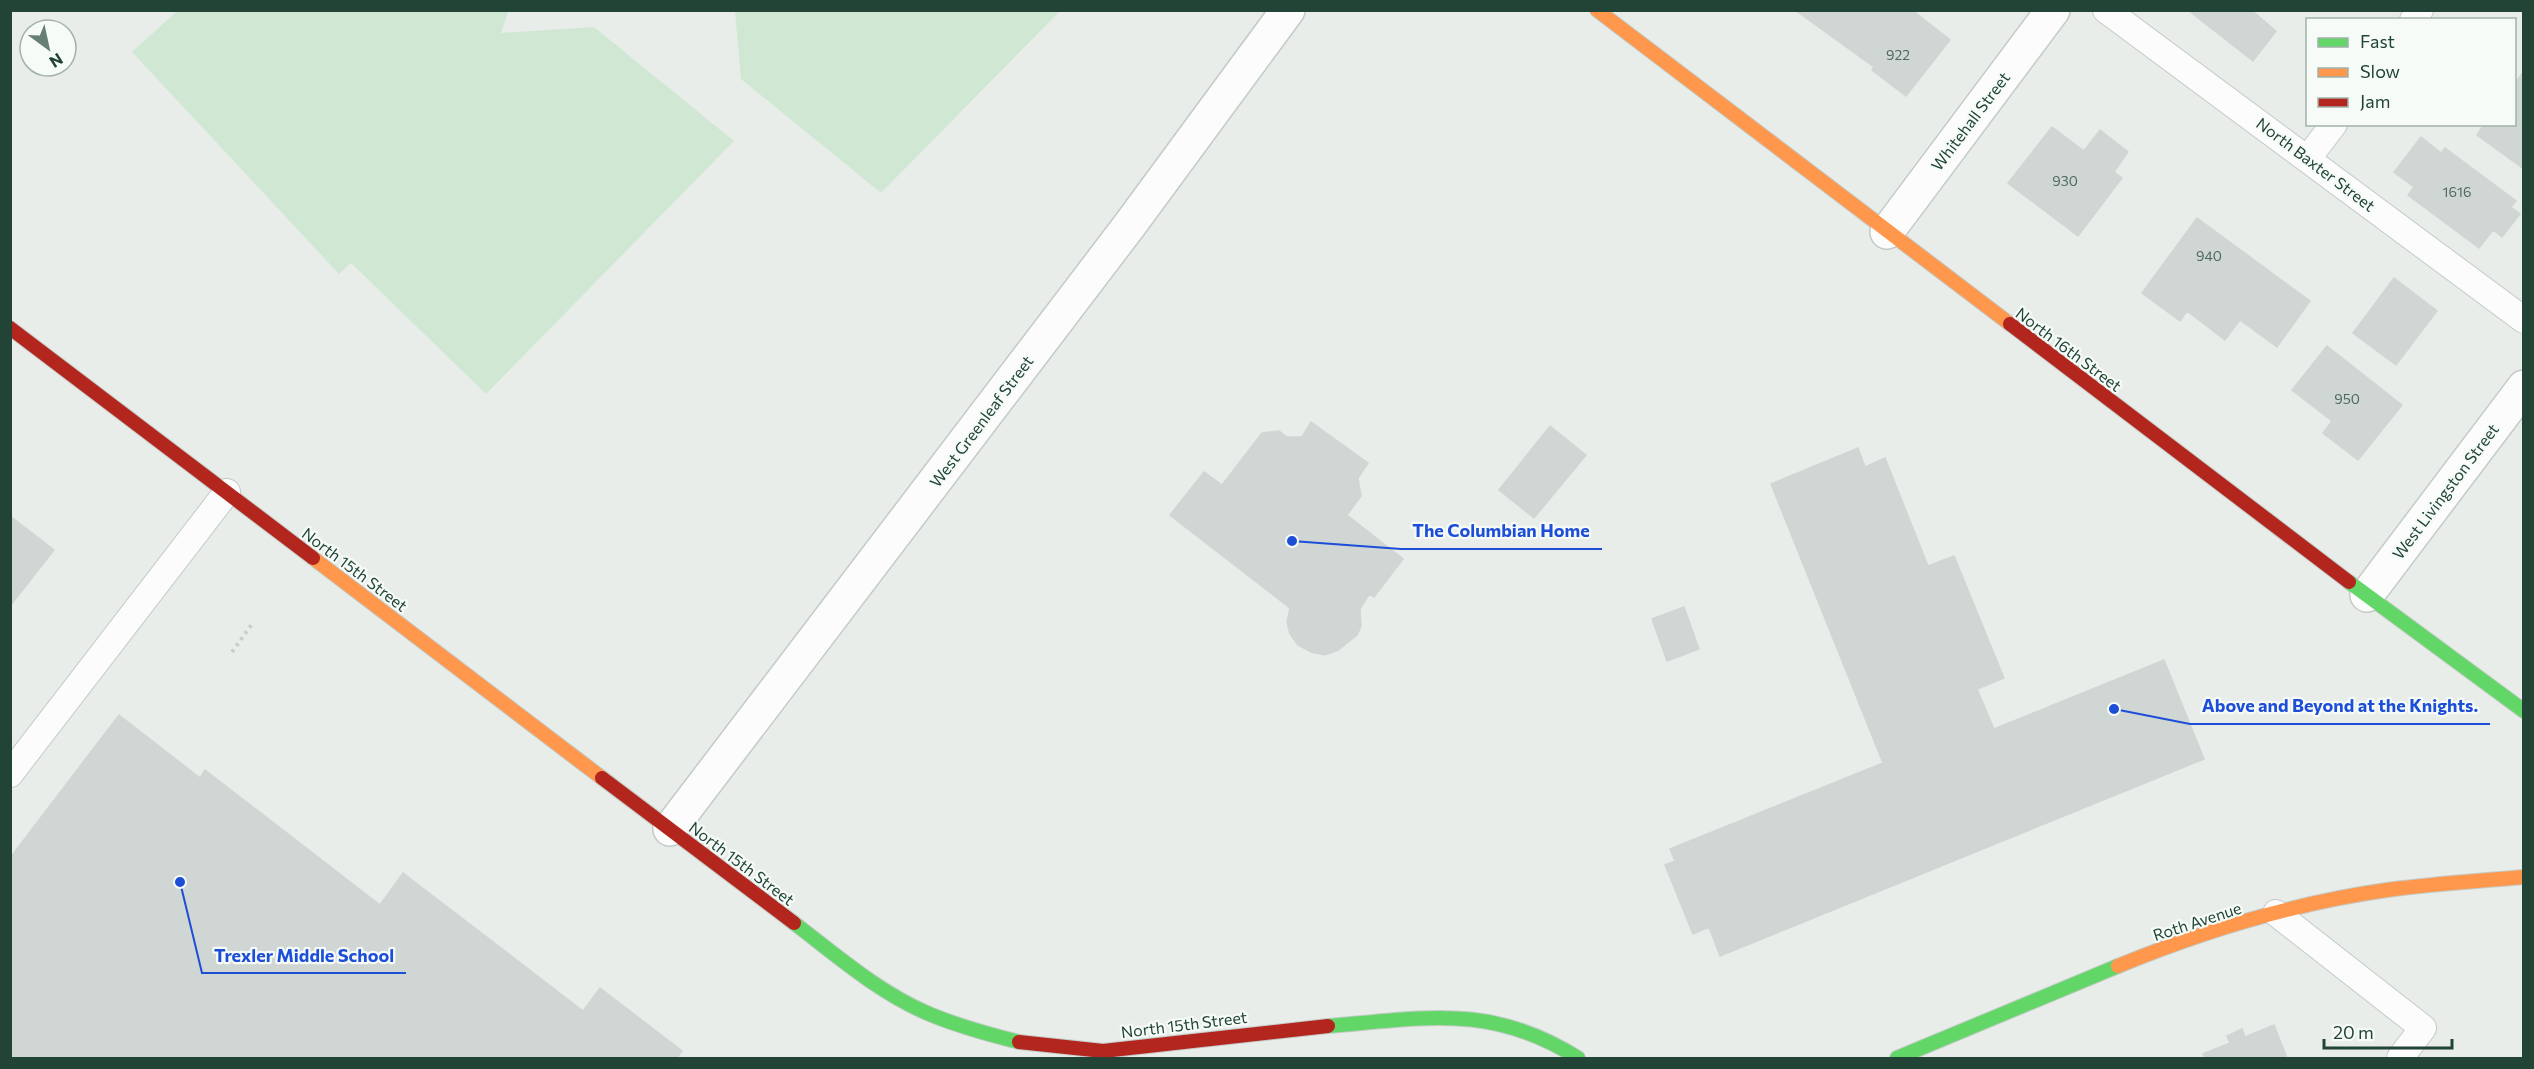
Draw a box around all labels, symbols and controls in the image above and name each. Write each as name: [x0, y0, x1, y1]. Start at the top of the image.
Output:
north arrow: [18, 18, 78, 78]
legend: [2306, 18, 2516, 126]
text: Fast: [2360, 30, 2395, 52]
house number: 922: [1886, 46, 1910, 63]
text: N: [46, 50, 67, 72]
text: Slow: [2360, 60, 2400, 82]
street label: Whitehall Street: [1927, 68, 2013, 174]
text: Jam: [2360, 90, 2390, 112]
street label: North Baxter Street: [2253, 113, 2379, 215]
house number: 930: [2052, 172, 2078, 189]
house number: 1616: [2443, 183, 2471, 200]
house number: 940: [2196, 247, 2222, 264]
street label: North 16th Street: [2012, 303, 2126, 395]
street label: West Greenleaf Street: [925, 351, 1037, 491]
house number: 950: [2334, 390, 2360, 407]
street label: West Livingston Street: [2388, 419, 2502, 562]
callout: The Columbian Home: [1401, 513, 1602, 549]
text: The Columbian Home: [1412, 519, 1590, 541]
street label: North 15th Street: [299, 523, 412, 615]
callout: Above and Beyond at the Knights.: [2190, 688, 2490, 724]
text: Above and Beyond at the Knights.: [2202, 694, 2478, 716]
street label: North 15th Street: [686, 817, 799, 909]
street label: Roth Avenue: [2150, 898, 2244, 944]
callout: Trexler Middle School: [202, 937, 406, 973]
text: Trexler Middle School: [214, 944, 394, 966]
street label: North 15th Street: [1120, 1007, 1249, 1041]
scale bar: [2324, 1012, 2452, 1050]
text: 20 m: [2333, 1021, 2374, 1043]

